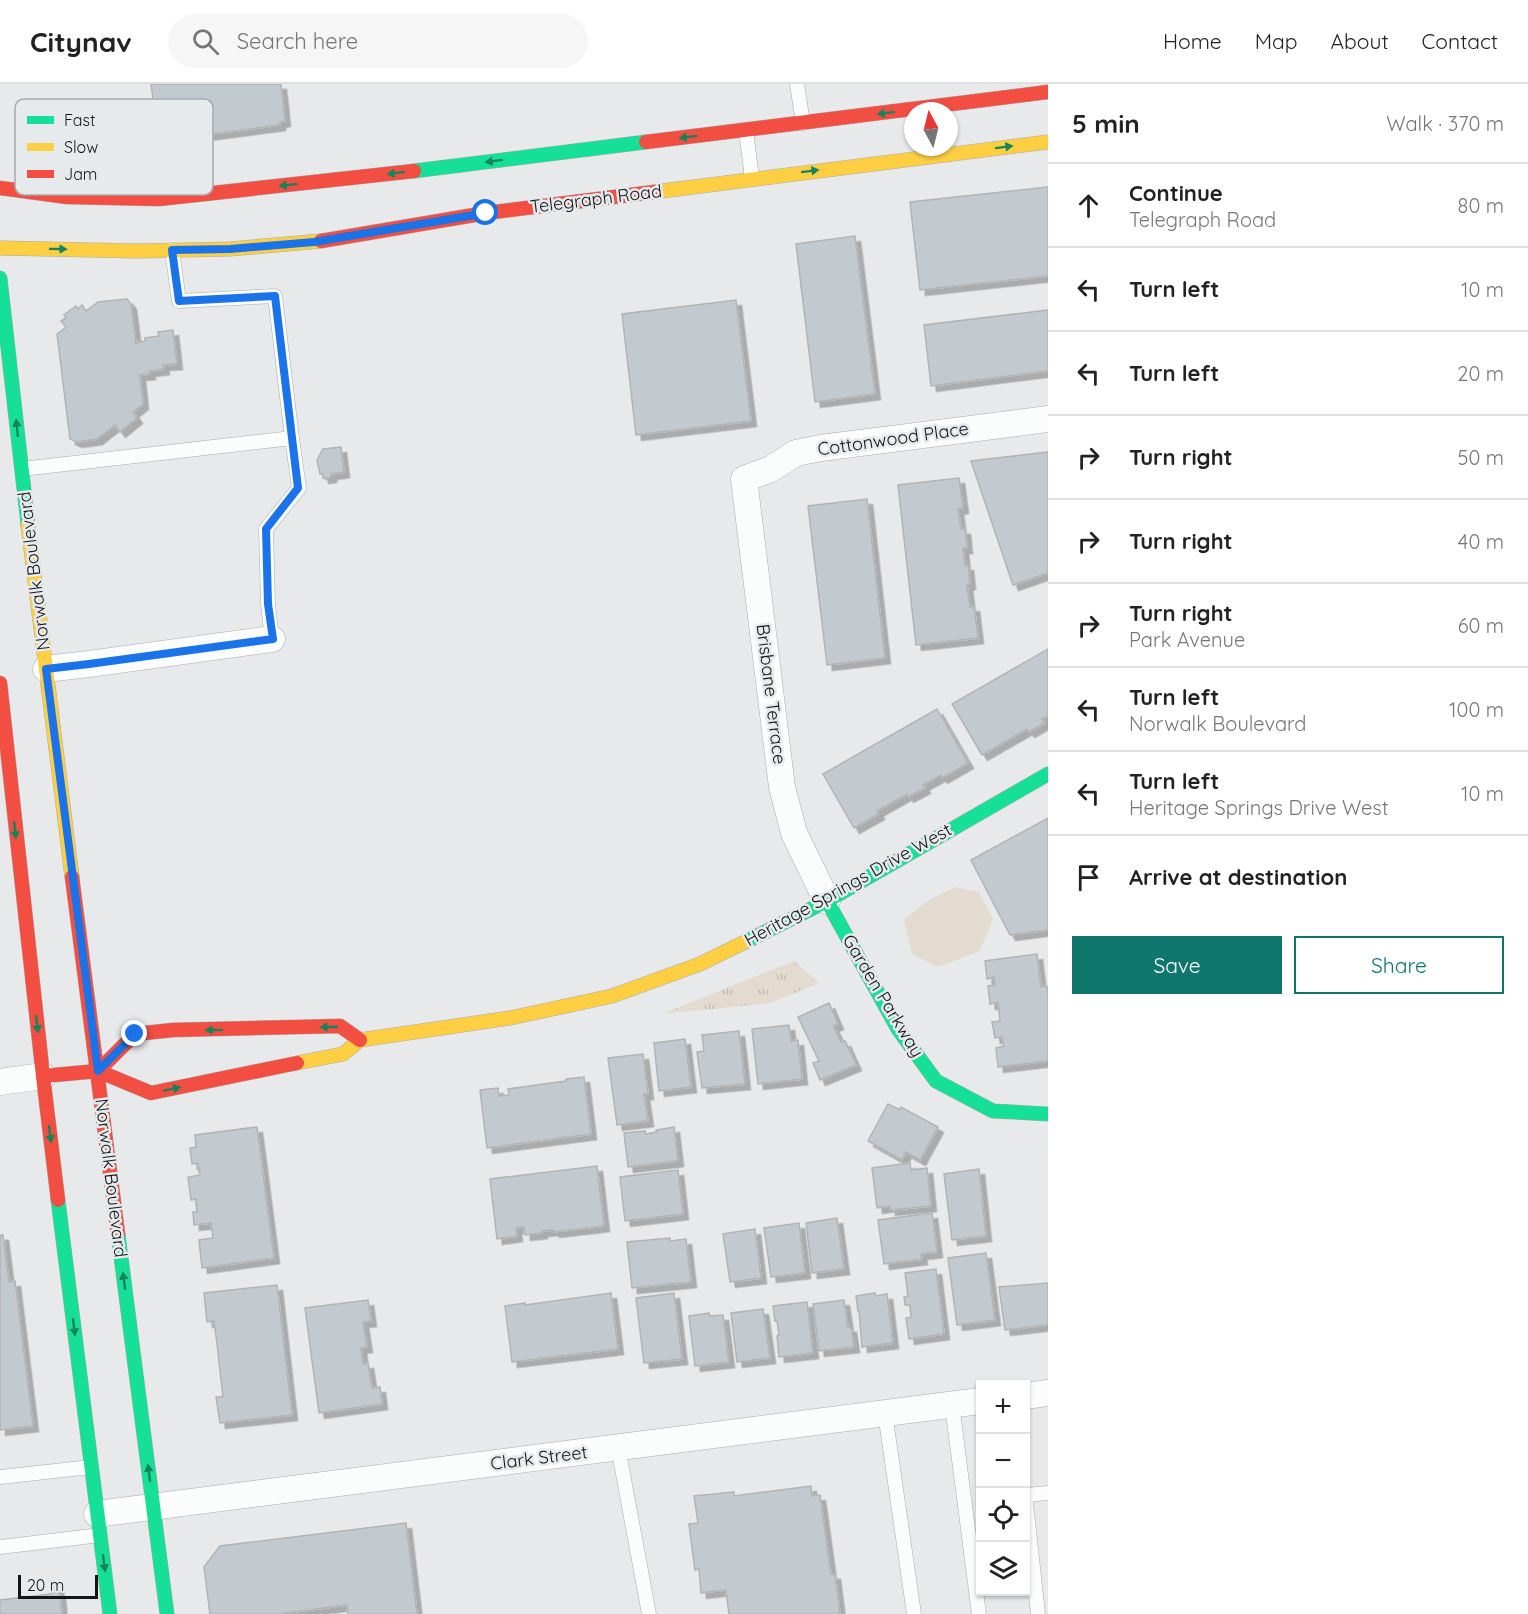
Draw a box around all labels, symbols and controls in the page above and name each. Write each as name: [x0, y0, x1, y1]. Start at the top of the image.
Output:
search box: [168, 14, 588, 68]
text: Citynav: [30, 24, 132, 59]
icon: search: [189, 25, 222, 58]
text: Search here: [237, 27, 358, 55]
text: Home: [1163, 28, 1222, 54]
text: Map: [1255, 28, 1298, 54]
text: About: [1331, 28, 1389, 54]
text: Contact: [1422, 28, 1498, 54]
legend: [15, 99, 213, 195]
north arrow: [904, 102, 958, 156]
text: 5 min: [1072, 107, 1140, 140]
one-way arrow: [876, 108, 895, 117]
text: Fast: [64, 110, 95, 130]
text: Walk · 370 m: [1386, 111, 1504, 136]
one-way arrow: [678, 132, 697, 142]
text: Slow: [64, 137, 98, 157]
one-way arrow: [994, 143, 1013, 152]
one-way arrow: [484, 156, 503, 166]
text: Jam: [64, 164, 97, 184]
one-way arrow: [801, 167, 820, 176]
one-way arrow: [387, 168, 406, 178]
street label: Telegraph Road: [529, 179, 663, 218]
text: Continue: [1129, 179, 1223, 207]
one-way arrow: [278, 180, 297, 190]
icon: ahead: [1072, 189, 1105, 222]
text: 80 m: [1458, 193, 1504, 218]
route start: [472, 199, 498, 225]
text: Telegraph Road: [1129, 207, 1276, 232]
one-way arrow: [49, 245, 68, 254]
icon: left: [1072, 273, 1105, 306]
text: Turn left: [1129, 275, 1219, 303]
text: 10 m: [1461, 277, 1504, 302]
icon: left: [1072, 357, 1105, 390]
text: Turn left: [1129, 359, 1219, 387]
text: 20 m: [1457, 361, 1504, 386]
street label: Cottonwood Place: [816, 417, 970, 460]
one-way arrow: [12, 419, 22, 438]
icon: right: [1072, 441, 1105, 474]
text: Turn right: [1129, 443, 1233, 471]
text: 50 m: [1458, 445, 1504, 470]
street label: Norwalk Boulevard: [12, 490, 55, 652]
icon: right: [1072, 525, 1105, 558]
text: Turn right: [1129, 527, 1233, 555]
text: 40 m: [1458, 529, 1504, 554]
text: Turn right: [1129, 599, 1233, 627]
icon: right: [1072, 609, 1105, 642]
text: 60 m: [1458, 613, 1504, 638]
street label: Brisbane Terrace: [751, 622, 792, 765]
text: Park Avenue: [1129, 627, 1245, 652]
text: Turn left: [1129, 683, 1219, 711]
icon: left: [1072, 693, 1105, 726]
text: 100 m: [1449, 697, 1504, 722]
text: Norwalk Boulevard: [1129, 711, 1306, 736]
text: Turn left: [1129, 767, 1219, 795]
icon: left: [1072, 777, 1105, 810]
text: 10 m: [1461, 781, 1504, 806]
text: Heritage Springs Drive West: [1129, 795, 1389, 820]
street label: Heritage Springs Drive West: [740, 818, 955, 951]
one-way arrow: [10, 821, 20, 840]
icon: arrive: [1072, 861, 1105, 894]
text: Arrive at destination: [1129, 863, 1347, 891]
street label: Garden Parkway: [838, 930, 929, 1061]
button: Save: [1072, 936, 1282, 994]
button: Share: [1294, 936, 1504, 994]
one-way arrow: [32, 1014, 41, 1033]
route end: [121, 1020, 147, 1046]
one-way arrow: [320, 1022, 339, 1031]
one-way arrow: [205, 1025, 224, 1034]
one-way arrow: [163, 1084, 182, 1093]
street label: Norwalk Boulevard: [90, 1097, 133, 1259]
one-way arrow: [45, 1124, 54, 1143]
one-way arrow: [120, 1272, 129, 1291]
one-way arrow: [69, 1318, 79, 1337]
map controls: [976, 1380, 1030, 1596]
button: +: [976, 1380, 1030, 1434]
button: −: [976, 1434, 1030, 1488]
street label: Clark Street: [489, 1440, 589, 1475]
one-way arrow: [144, 1463, 154, 1482]
button: locate: [976, 1488, 1030, 1542]
button: layers: [976, 1542, 1030, 1596]
one-way arrow: [99, 1553, 108, 1572]
scale bar: [18, 1572, 98, 1600]
text: 20 m: [27, 1575, 64, 1595]

